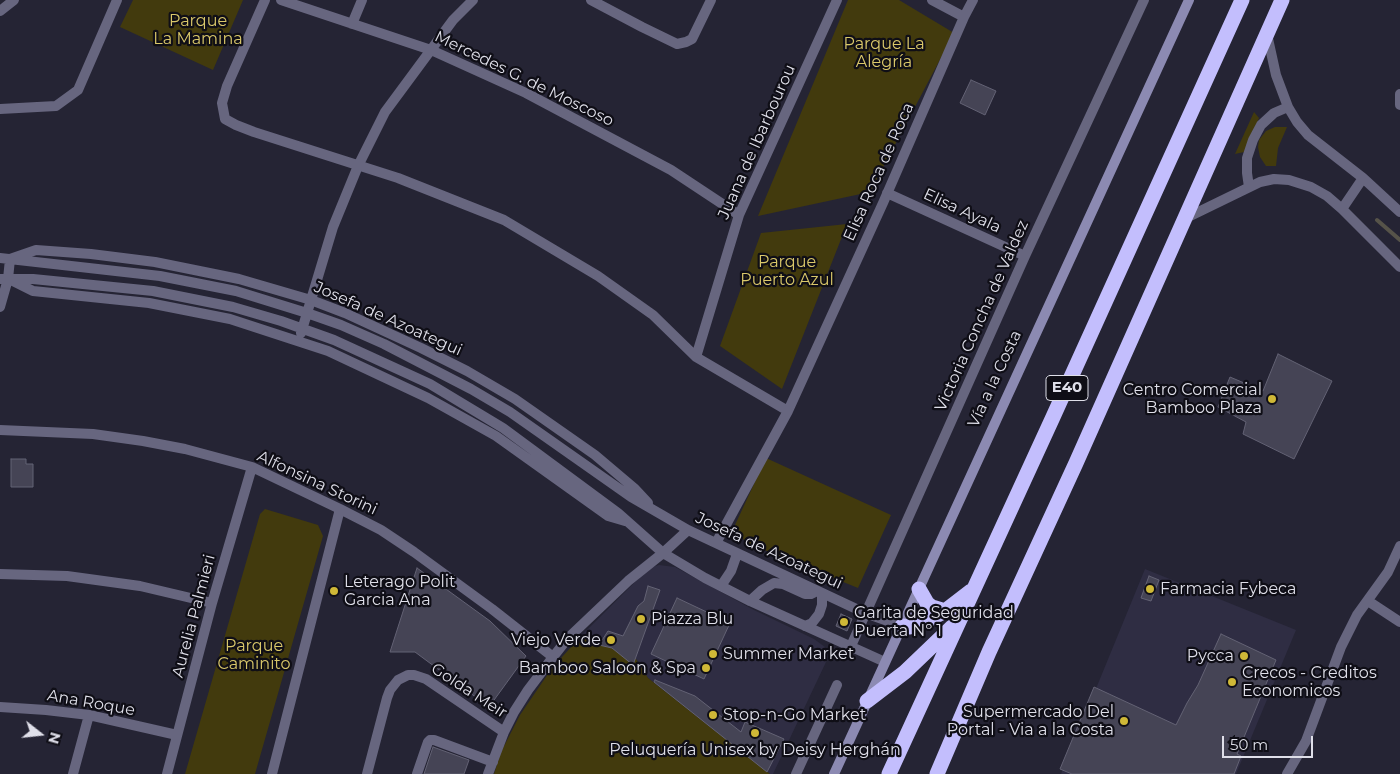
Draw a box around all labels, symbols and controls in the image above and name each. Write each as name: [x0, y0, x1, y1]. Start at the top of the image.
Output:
park label: Parque La Mamina: [153, 11, 243, 49]
street label: Mercedes G. de Moscoso: [431, 27, 617, 131]
park label: Parque La Alegría: [843, 34, 925, 72]
street label: Juana de Ibarbourou: [714, 62, 800, 222]
street label: Elisa Roca de Roca: [840, 100, 918, 244]
street label: Elisa Ayala: [920, 185, 1004, 237]
street label: Victoria Concha de Valdez: [931, 217, 1033, 415]
park label: Parque Puerto Azul: [740, 252, 834, 290]
street label: Josefa de Azoategui: [311, 278, 465, 360]
street label: Vía a la Costa: [964, 327, 1026, 431]
road number: E40: [1046, 376, 1088, 400]
place label: Centro Comercial Bamboo Plaza: [1123, 380, 1262, 418]
marker: Centro Comercial Bamboo Plaza: [1266, 393, 1278, 405]
street label: Alfonsina Storini: [254, 447, 380, 519]
street label: Josefa de Azoategui: [692, 509, 846, 593]
street label: Aurelia Palmieri: [168, 552, 220, 680]
place label: Leterago Polit Garcia Ana: [344, 572, 455, 610]
place label: Farmacia Fybeca: [1160, 579, 1297, 599]
marker: Farmacia Fybeca: [1144, 583, 1156, 595]
marker: Leterago Polit Garcia Ana: [328, 585, 340, 597]
place label: Garita de Seguridad Puerta Nº 1: [854, 603, 1014, 641]
place label: Piazza Blu: [651, 609, 733, 629]
marker: Piazza Blu: [635, 613, 647, 625]
marker: Garita de Seguridad Puerta Nº 1: [838, 616, 850, 628]
place label: Viejo Verde: [511, 630, 601, 650]
marker: Viejo Verde: [605, 634, 617, 646]
park label: Parque Caminito: [217, 636, 291, 674]
place label: Summer Market: [723, 644, 854, 664]
place label: Pycca: [1187, 646, 1234, 666]
marker: Summer Market: [707, 648, 719, 660]
marker: Pycca: [1238, 650, 1250, 662]
place label: Bamboo Saloon & Spa: [519, 658, 696, 678]
street label: Golda Meir: [427, 659, 511, 723]
marker: Bamboo Saloon & Spa: [700, 662, 712, 674]
place label: Crecos - Creditos Economicos: [1242, 663, 1377, 701]
marker: Crecos - Creditos Economicos: [1226, 676, 1238, 688]
street label: Ana Roque: [46, 686, 136, 720]
place label: Supermercado Del Portal - Via a la Costa: [947, 702, 1114, 740]
place label: Stop-n-Go Market: [723, 705, 866, 725]
north arrow: [15, 709, 65, 759]
marker: Stop-n-Go Market: [707, 709, 719, 721]
marker: Supermercado Del Portal - Via a la Costa: [1118, 715, 1130, 727]
scale bar: [1225, 726, 1316, 758]
marker: Peluquería Unisex by Deisy Herghán: [749, 727, 761, 739]
text: N: [44, 730, 65, 746]
text: 50 m: [1230, 735, 1268, 754]
place label: Peluquería Unisex by Deisy Herghán: [609, 740, 901, 760]

